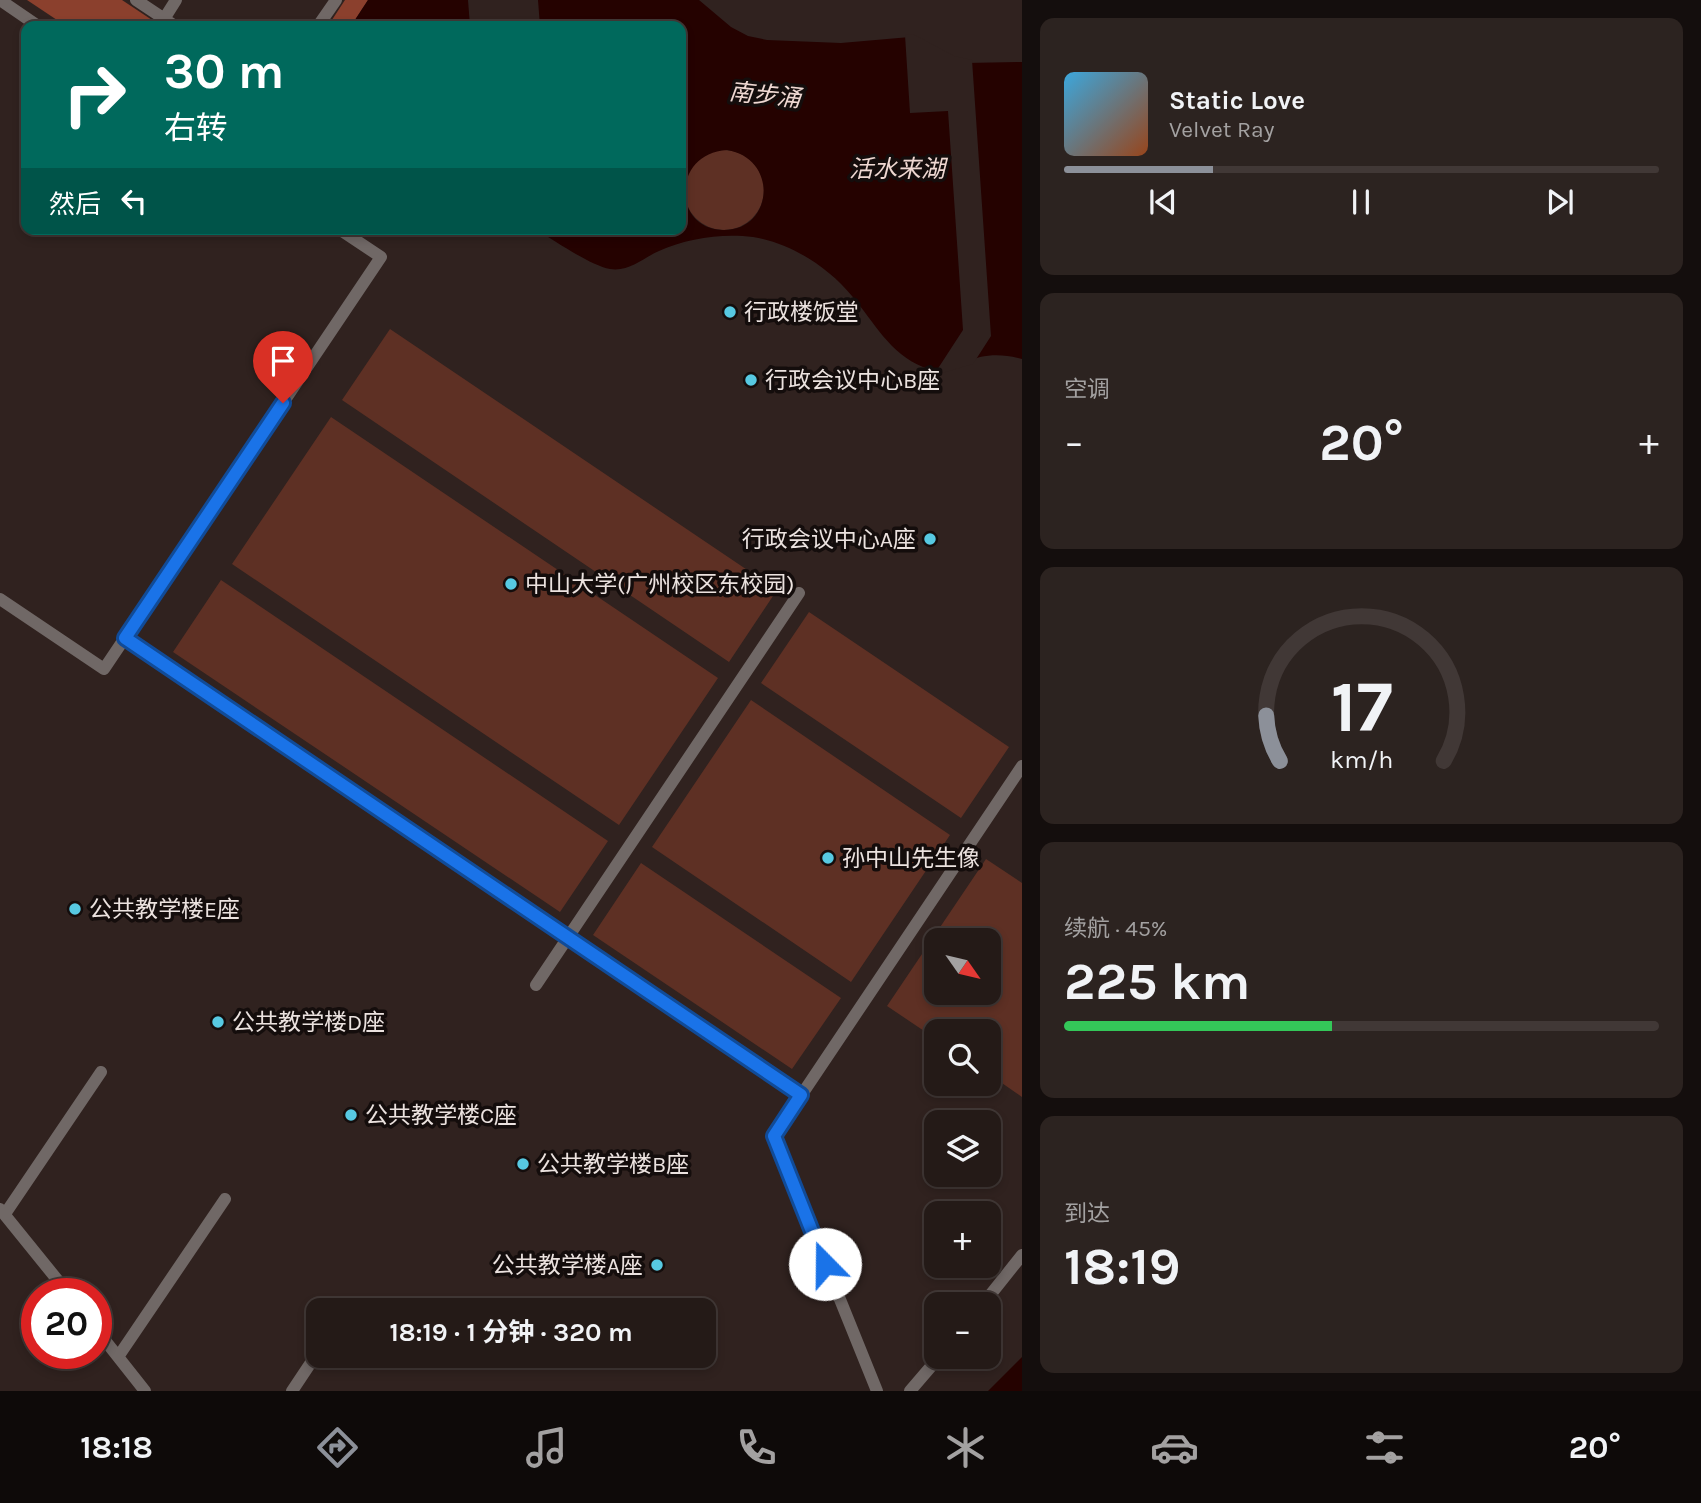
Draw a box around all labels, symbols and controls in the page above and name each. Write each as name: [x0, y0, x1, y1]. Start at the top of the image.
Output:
text: 30 m: [164, 43, 284, 100]
icon: right: [49, 49, 140, 140]
water label: 南步涌: [728, 77, 805, 113]
text: Static Love: [1169, 85, 1305, 116]
text: 右转: [164, 110, 228, 147]
text: Velvet Ray: [1169, 116, 1274, 143]
water label: 活水来湖: [849, 155, 949, 183]
icon: left: [115, 182, 153, 220]
icon: previous: [1144, 183, 1182, 221]
icon: pause: [1342, 183, 1380, 221]
icon: next: [1541, 183, 1579, 221]
text: 然后: [49, 189, 101, 220]
place label: 行政楼饭堂: [744, 299, 859, 326]
marker: 行政楼饭堂: [722, 304, 738, 320]
pin: [253, 331, 313, 403]
icon: arrive: [264, 342, 302, 380]
place label: 行政会议中心B座: [765, 367, 940, 394]
marker: 行政会议中心B座: [743, 372, 759, 388]
text: 空调: [1064, 376, 1110, 403]
text: 20°: [1319, 412, 1404, 473]
text: −: [1064, 420, 1084, 465]
text: +: [1639, 420, 1659, 465]
place label: 行政会议中心A座: [742, 526, 916, 553]
marker: 行政会议中心A座: [922, 531, 938, 547]
place label: 中山大学(广州校区东校园): [525, 571, 794, 598]
marker: 中山大学(广州校区东校园): [503, 576, 519, 592]
text: 17: [1330, 665, 1393, 750]
text: km/h: [1330, 745, 1393, 774]
place label: 孙中山先生像: [842, 845, 980, 872]
marker: 孙中山先生像: [820, 850, 836, 866]
place label: 公共教学楼E座: [89, 896, 240, 923]
marker: 公共教学楼E座: [67, 901, 83, 917]
text: 续航 · 45%: [1064, 915, 1168, 942]
north arrow: [924, 928, 1001, 1004]
map controls: [924, 928, 1001, 1369]
text: 225 km: [1064, 951, 1250, 1012]
place label: 公共教学楼D座: [232, 1009, 385, 1036]
marker: 公共教学楼D座: [210, 1014, 226, 1030]
button: search: [924, 1019, 1001, 1096]
place label: 公共教学楼C座: [365, 1102, 517, 1129]
marker: 公共教学楼C座: [343, 1107, 359, 1123]
button: layers: [924, 1110, 1001, 1187]
place label: 公共教学楼B座: [537, 1151, 689, 1178]
marker: 公共教学楼B座: [515, 1156, 531, 1172]
text: 到达: [1064, 1200, 1110, 1227]
button: +: [924, 1201, 1001, 1278]
position arrow: [788, 1227, 862, 1301]
text: 18:19: [1064, 1236, 1180, 1297]
place label: 公共教学楼A座: [492, 1252, 643, 1279]
marker: 公共教学楼A座: [649, 1257, 665, 1273]
speed limit sign: 20: [21, 1278, 112, 1369]
button: −: [924, 1292, 1001, 1369]
text: 18:19 · 1 分钟 · 320 m: [389, 1317, 633, 1348]
icon: directions: [313, 1423, 362, 1472]
icon: music: [522, 1423, 571, 1472]
icon: phone: [732, 1423, 781, 1472]
icon: climate: [941, 1423, 990, 1472]
icon: car: [1150, 1423, 1199, 1472]
icon: filters: [1360, 1423, 1409, 1472]
text: 18:18: [80, 1429, 153, 1466]
text: 20°: [1569, 1429, 1621, 1466]

